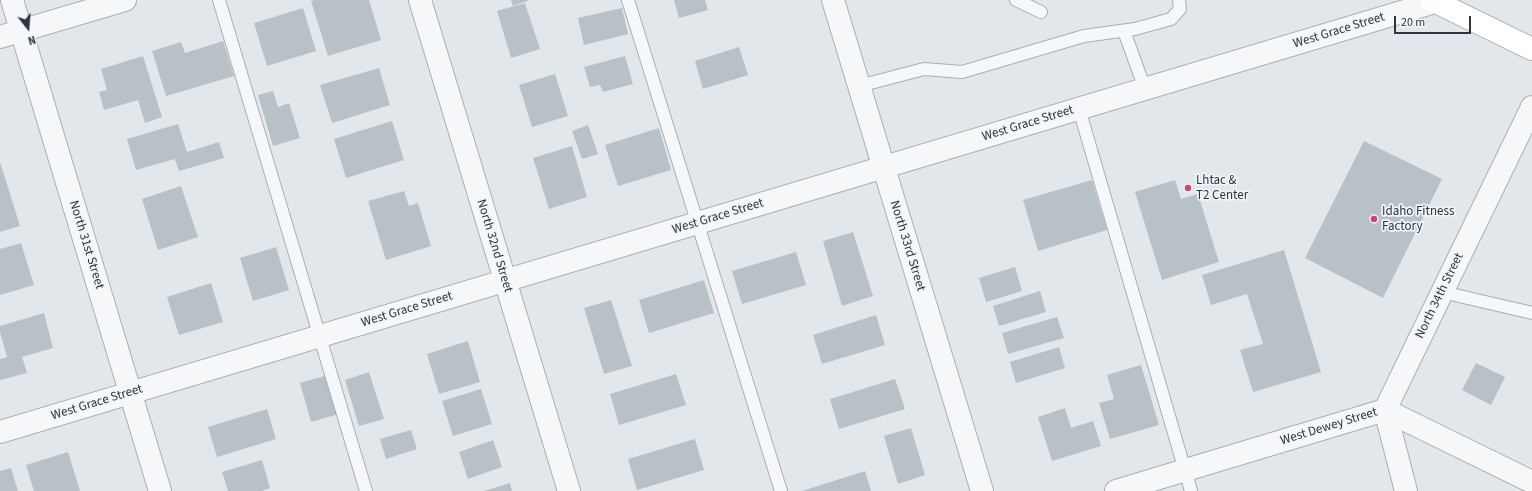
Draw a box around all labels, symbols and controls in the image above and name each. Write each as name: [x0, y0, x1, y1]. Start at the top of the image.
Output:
north arrow: [8, 8, 48, 48]
scale bar: [1396, 8, 1473, 34]
street label: West Grace Street: [1291, 10, 1387, 52]
text: 20 m: [1401, 14, 1425, 31]
text: N: [26, 32, 37, 48]
street label: West Grace Street: [980, 103, 1076, 145]
place label: Lhtac & T2 Center: [1196, 173, 1248, 204]
marker: Lhtac & T2 Center: [1183, 183, 1193, 193]
street label: West Grace Street: [670, 196, 766, 238]
street label: North 32nd Street: [472, 198, 516, 294]
street label: North 31st Street: [65, 199, 107, 291]
street label: North 33rd Street: [886, 199, 928, 293]
place label: Idaho Fitness Factory: [1382, 204, 1454, 235]
marker: Idaho Fitness Factory: [1369, 214, 1379, 224]
street label: North 34th Street: [1412, 251, 1468, 341]
street label: West Grace Street: [359, 289, 455, 331]
street label: West Grace Street: [49, 382, 145, 424]
street label: West Dewey Street: [1279, 405, 1379, 449]

